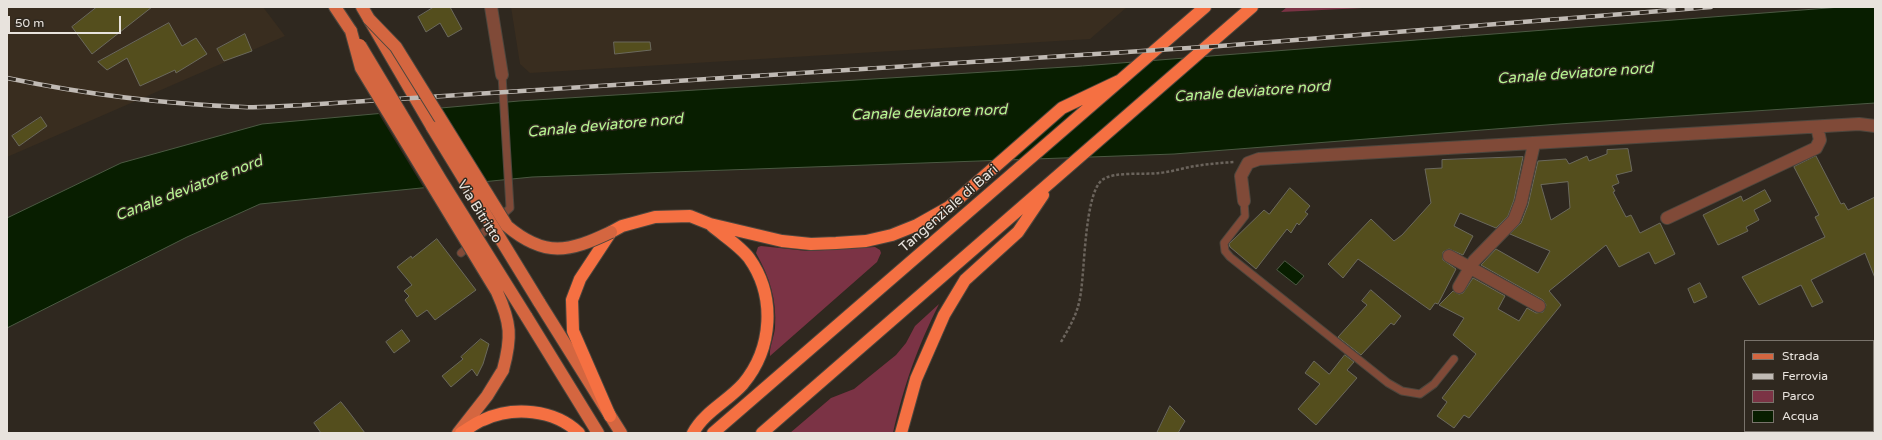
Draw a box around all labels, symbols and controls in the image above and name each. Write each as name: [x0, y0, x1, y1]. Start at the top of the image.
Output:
scale bar: [10, 8, 123, 34]
text: 50 m: [15, 16, 44, 30]
water label: Canale deviatore nord: [1496, 60, 1654, 88]
water label: Canale deviatore nord: [1173, 78, 1331, 106]
water label: Canale deviatore nord: [851, 101, 1007, 125]
water label: Canale deviatore nord: [526, 110, 684, 142]
water label: Canale deviatore nord: [113, 153, 265, 225]
street label: Tangenziale di Bari: [896, 162, 1002, 256]
street label: Via Bitritto: [453, 177, 505, 247]
legend: [1744, 340, 1874, 432]
text: Strada: [1782, 349, 1819, 363]
text: Ferrovia: [1782, 369, 1828, 383]
text: Parco: [1782, 389, 1815, 403]
text: Acqua: [1782, 409, 1819, 423]

